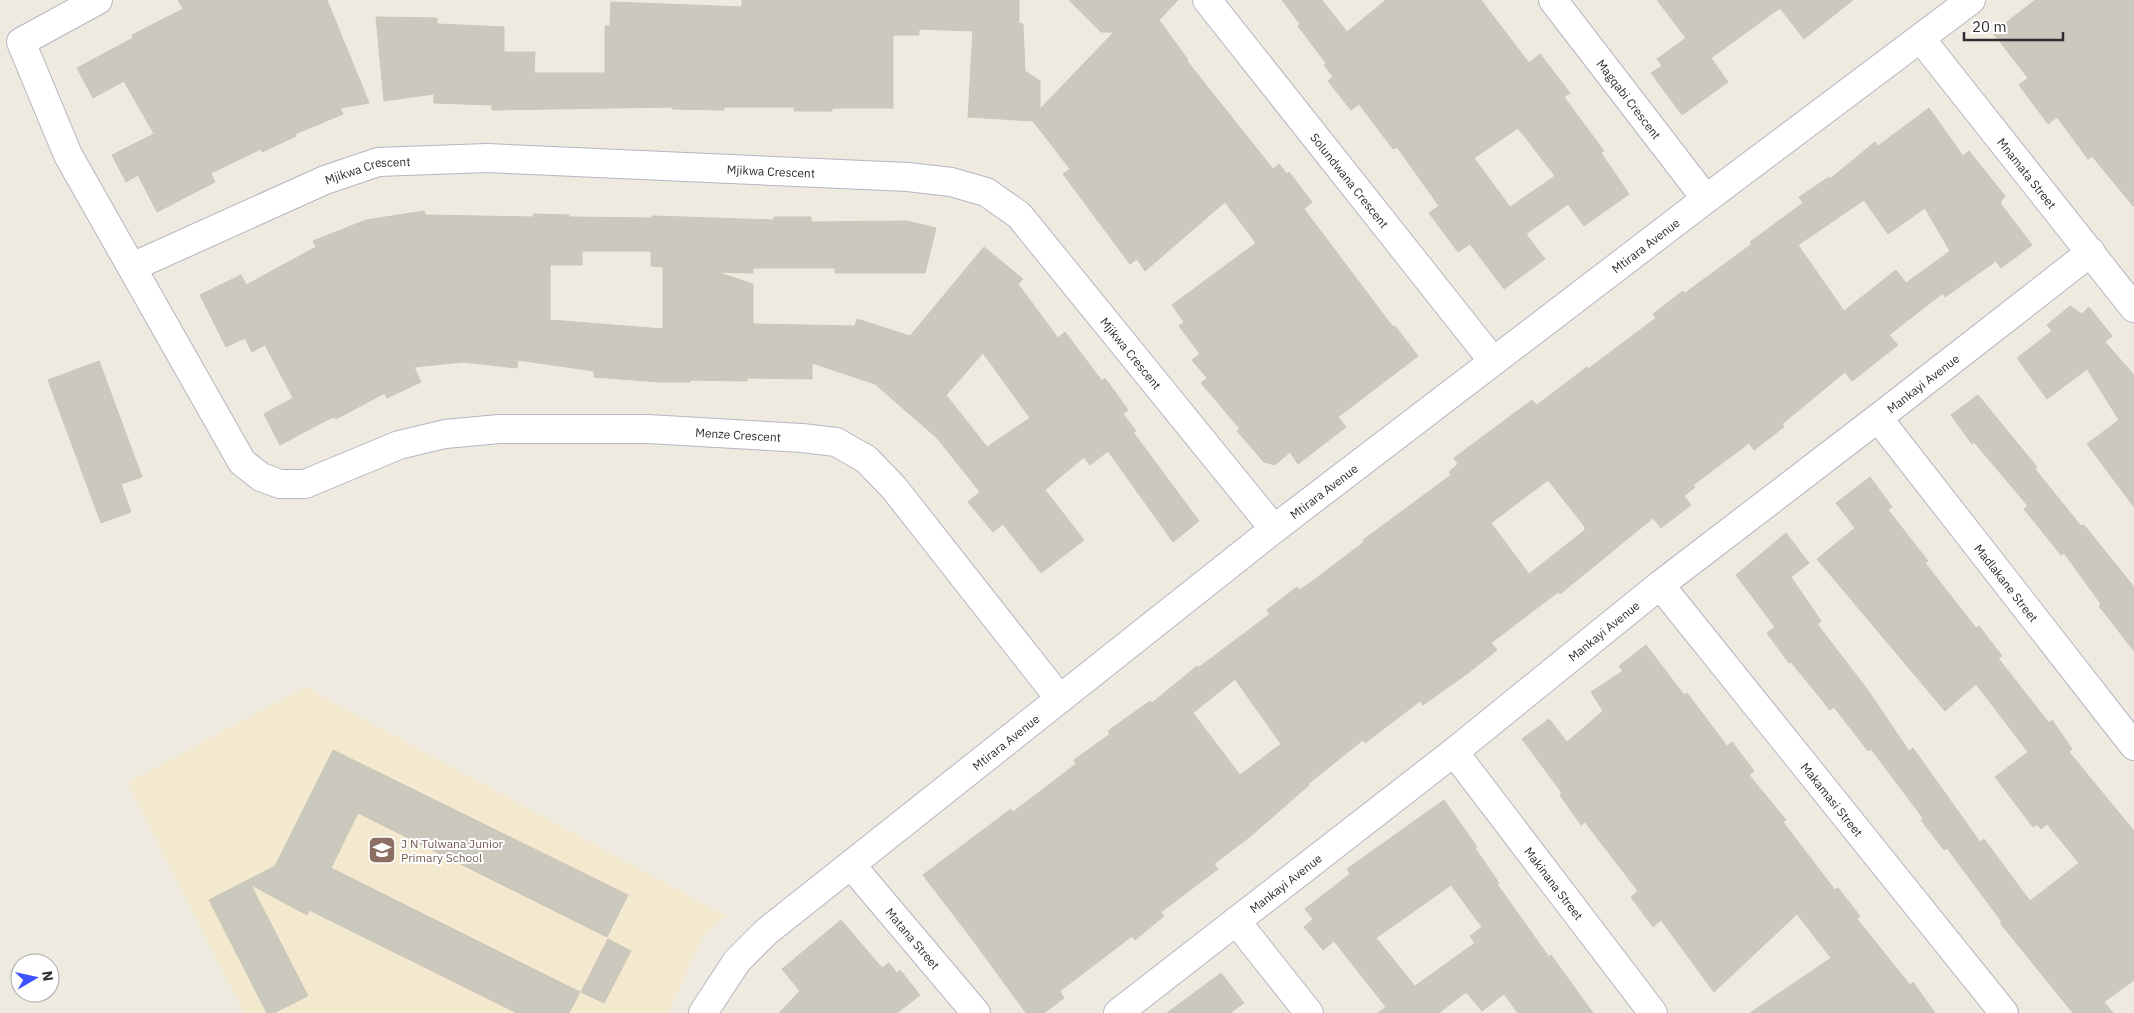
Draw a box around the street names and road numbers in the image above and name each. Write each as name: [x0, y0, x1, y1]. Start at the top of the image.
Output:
street label: Magqabi Crescent: [1594, 56, 1665, 142]
street label: Solundwana Crescent: [1308, 130, 1392, 231]
street label: Mnamata Street: [1994, 135, 2060, 212]
street label: Mjikwa Crescent: [323, 153, 411, 187]
street label: Mjikwa Crescent: [726, 161, 815, 180]
street label: Mtirara Avenue: [1609, 214, 1683, 276]
street label: Mjikwa Crescent: [1097, 314, 1165, 392]
street label: Mankayi Avenue: [1884, 350, 1962, 416]
street label: Menze Crescent: [695, 424, 781, 444]
street label: Mtirara Avenue: [1287, 460, 1361, 522]
street label: Madlakane Street: [1972, 541, 2042, 625]
street label: Mankayi Avenue: [1565, 597, 1643, 664]
street label: Mtirara Avenue: [969, 710, 1043, 773]
street label: Makamasi Street: [1798, 759, 1866, 839]
street label: Makinana Street: [1521, 844, 1587, 923]
street label: Mankayi Avenue: [1246, 850, 1325, 916]
street label: Matana Street: [883, 905, 943, 972]

